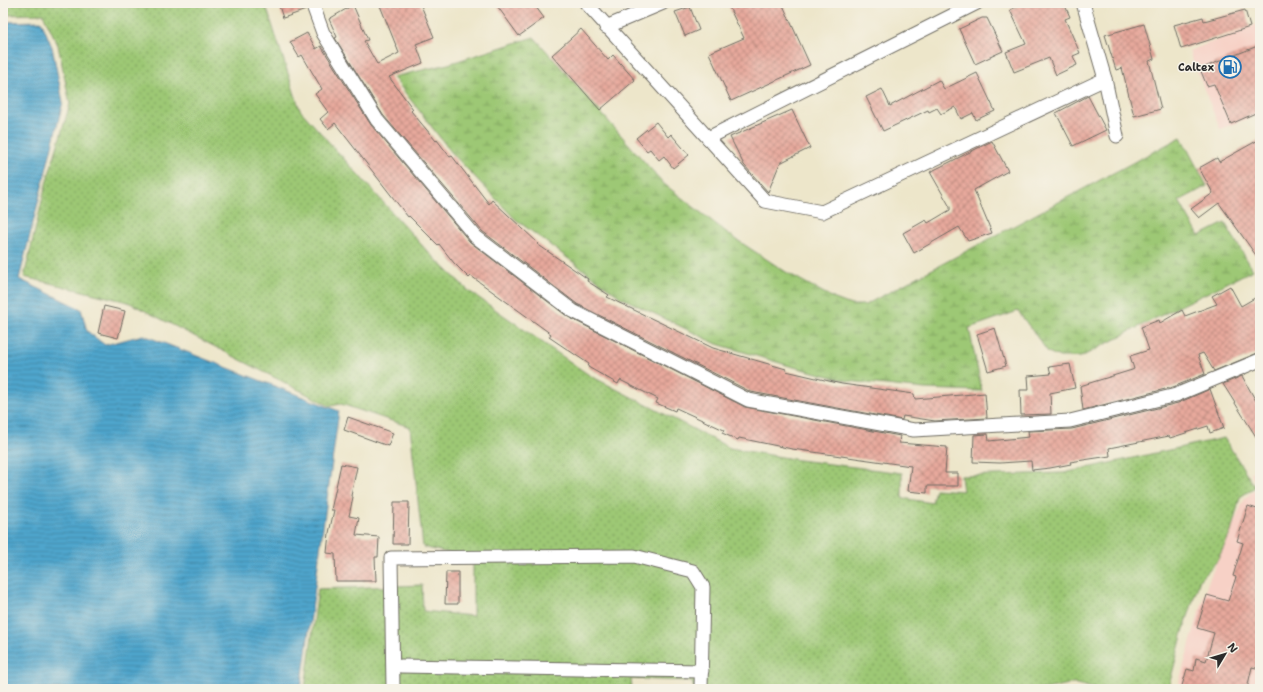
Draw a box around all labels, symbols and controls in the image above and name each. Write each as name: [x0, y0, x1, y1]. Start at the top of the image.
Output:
fuel station icon: Caltex: [1217, 54, 1243, 80]
place label: Caltex: [1178, 60, 1214, 75]
north arrow: [1205, 634, 1245, 674]
text: N: [1224, 640, 1241, 656]

